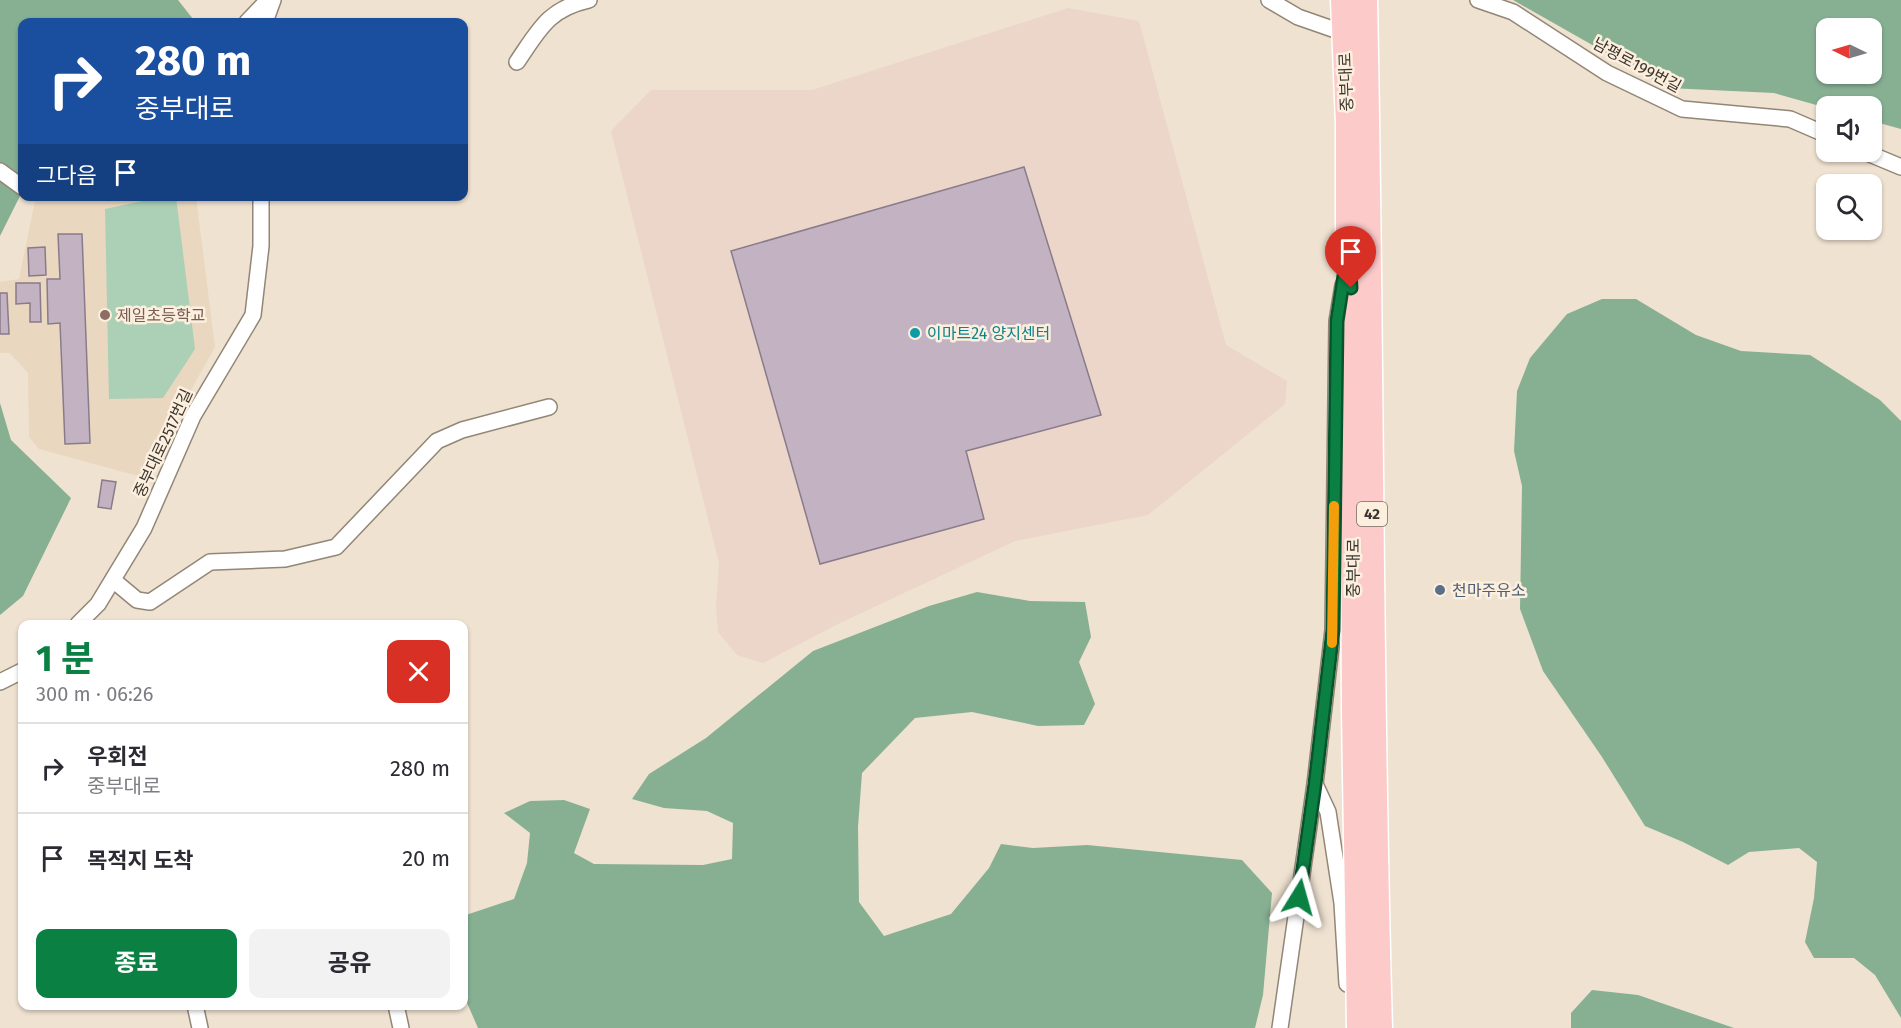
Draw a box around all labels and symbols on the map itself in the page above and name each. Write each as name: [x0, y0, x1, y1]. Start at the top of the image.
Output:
north arrow: [1816, 18, 1882, 84]
street label: 남평로199번길: [1590, 34, 1684, 96]
street label: 중부대로: [1335, 52, 1357, 112]
pin: [1325, 226, 1376, 288]
place label: 제일초등학교: [117, 306, 205, 325]
marker: 제일초등학교: [98, 308, 112, 322]
place label: 이마트24 양지센터: [927, 324, 1050, 343]
marker: 이마트24 양지센터: [908, 326, 922, 340]
street label: 중부대로2517번길: [130, 386, 196, 500]
road number: 42: [1357, 502, 1387, 526]
street label: 중부대로: [1344, 538, 1363, 597]
place label: 천마주유소: [1452, 581, 1526, 600]
marker: 천마주유소: [1433, 583, 1447, 597]
position arrow: [1267, 865, 1331, 929]

